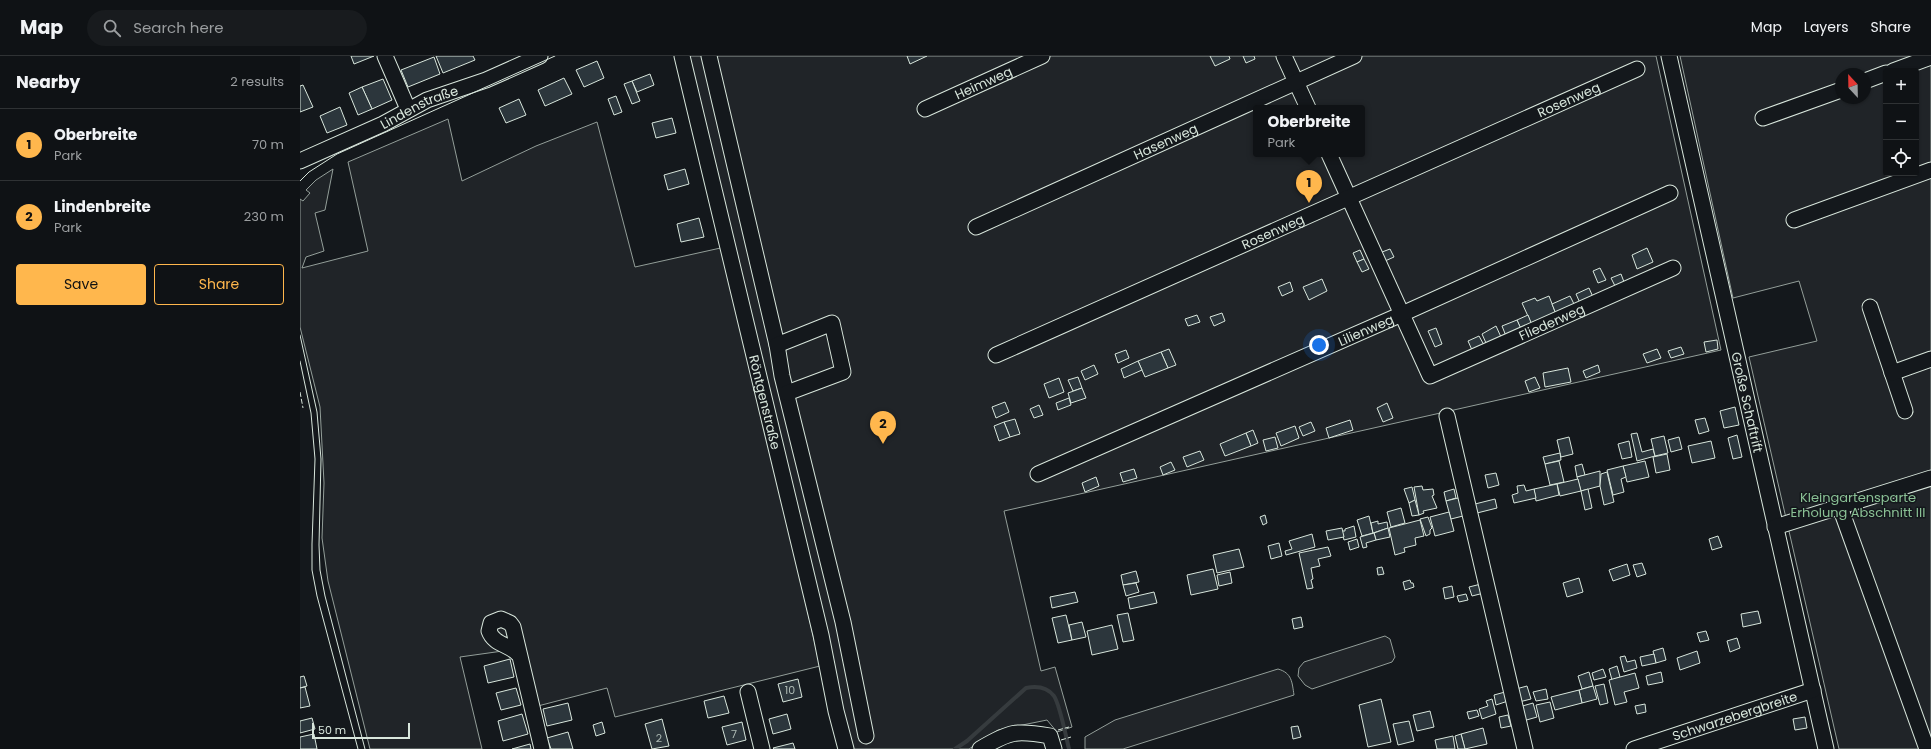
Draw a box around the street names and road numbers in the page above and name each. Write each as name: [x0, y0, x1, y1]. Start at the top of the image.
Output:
street label: Heimweg: [952, 61, 1015, 104]
street label: Rosenweg: [1534, 77, 1603, 122]
street label: Lindenstraße: [377, 81, 461, 133]
street label: Hasenweg: [1130, 118, 1201, 164]
street label: Rosenweg: [1238, 209, 1307, 254]
street label: Fliederweg: [1516, 299, 1588, 345]
street label: Lilienweg: [1335, 309, 1397, 351]
street label: Große Schaftrift: [1727, 350, 1768, 455]
street label: Röntgenstraße: [745, 353, 786, 451]
street label: Schwarzebergbreite: [1670, 686, 1800, 745]

